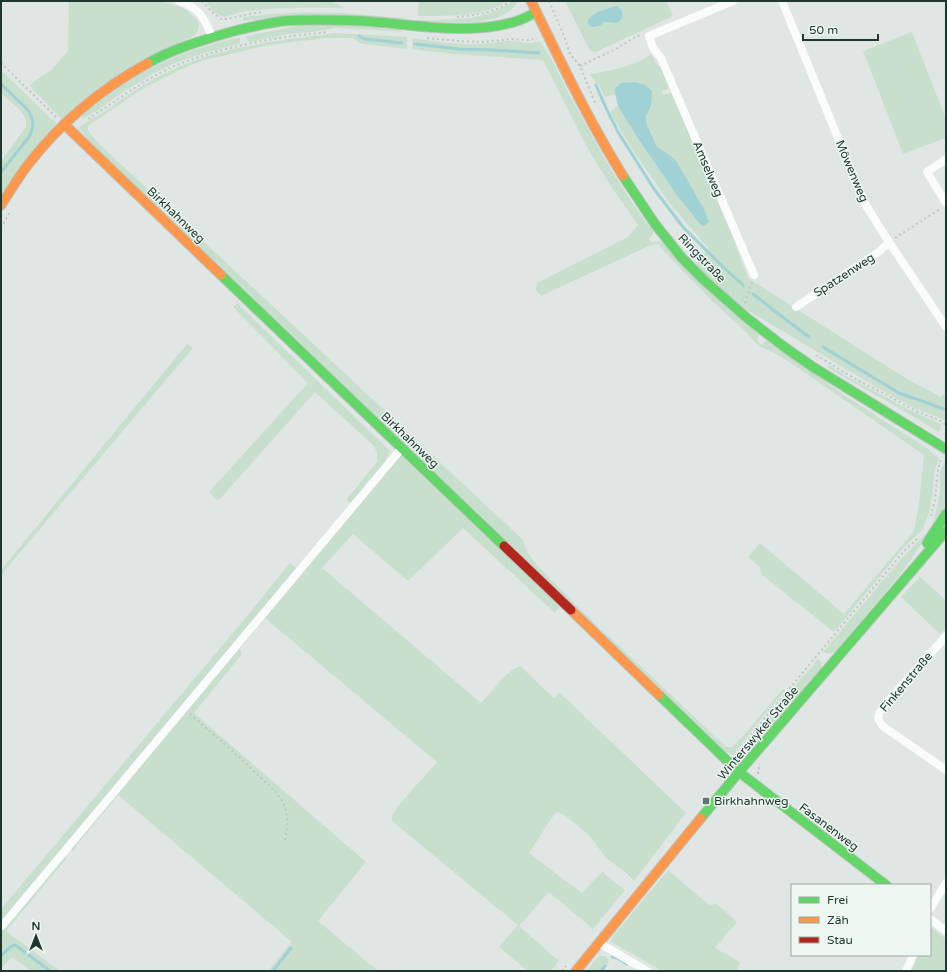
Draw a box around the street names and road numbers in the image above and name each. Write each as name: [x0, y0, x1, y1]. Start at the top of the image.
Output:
street label: Möwenweg: [833, 138, 871, 204]
street label: Amselweg: [690, 139, 726, 199]
street label: Birkhahnweg: [144, 184, 208, 246]
street label: Ringstraße: [675, 231, 729, 285]
street label: Spatzenweg: [811, 250, 877, 300]
street label: Birkhahnweg: [378, 409, 442, 471]
street label: Finkenstraße: [877, 649, 935, 715]
street label: Winterswyker Straße: [715, 683, 801, 783]
street label: Fasanenweg: [797, 800, 861, 854]

